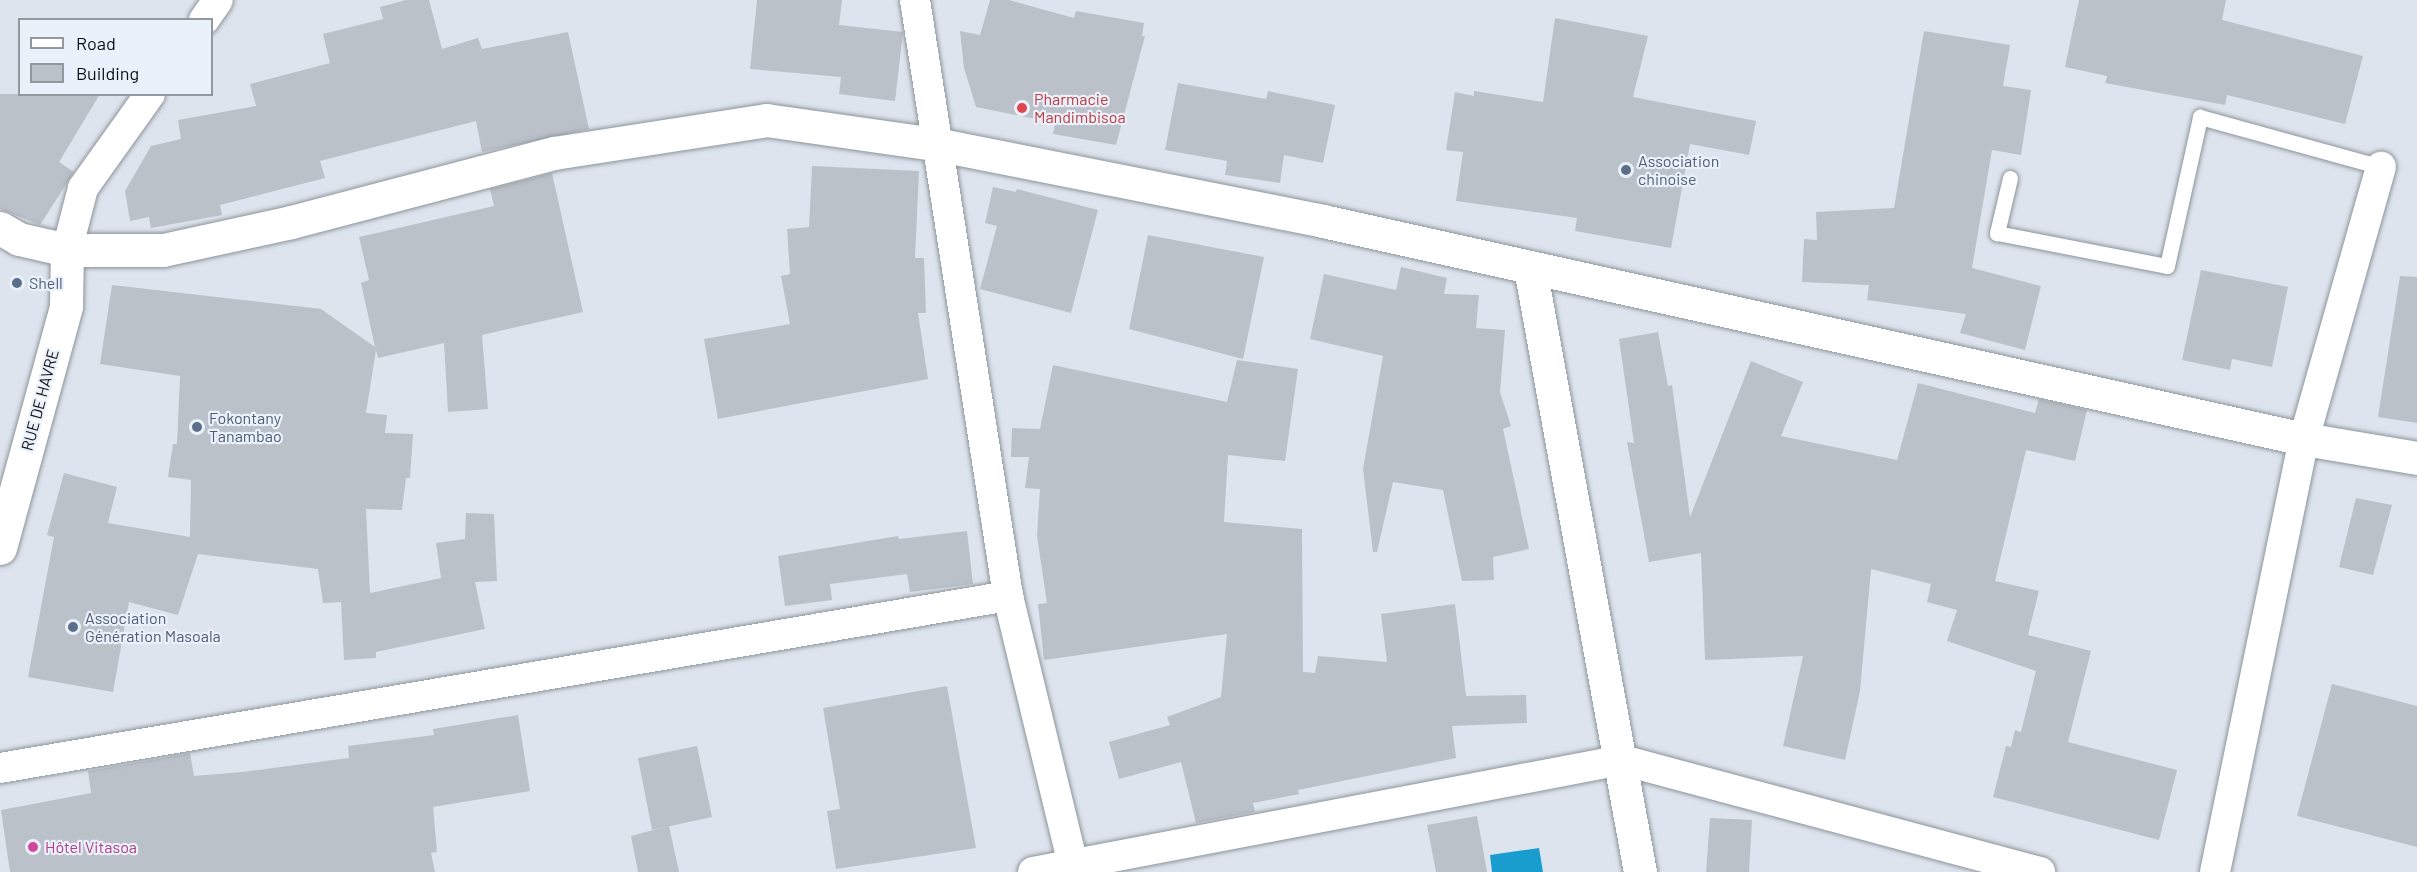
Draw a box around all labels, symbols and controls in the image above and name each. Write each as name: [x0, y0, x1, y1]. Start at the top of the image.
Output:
legend: [18, 18, 213, 96]
text: Road: [76, 32, 116, 54]
text: Building: [76, 62, 139, 84]
place label: Pharmacie Mandimbisoa: [1034, 89, 1126, 127]
marker: Pharmacie Mandimbisoa: [1015, 101, 1029, 115]
place label: Association chinoise: [1638, 151, 1719, 189]
marker: Association chinoise: [1619, 163, 1633, 177]
place label: Shell: [29, 273, 63, 293]
marker: Shell: [10, 276, 24, 290]
street label: RUE DE HAVRE: [17, 347, 63, 453]
place label: Fokontany Tanambao: [209, 408, 282, 446]
marker: Fokontany Tanambao: [190, 420, 204, 434]
place label: Association Génération Masoala: [85, 608, 221, 646]
marker: Association Génération Masoala: [66, 620, 80, 634]
place label: Hôtel Vitasoa: [45, 837, 137, 857]
marker: Hôtel Vitasoa: [26, 840, 40, 854]

